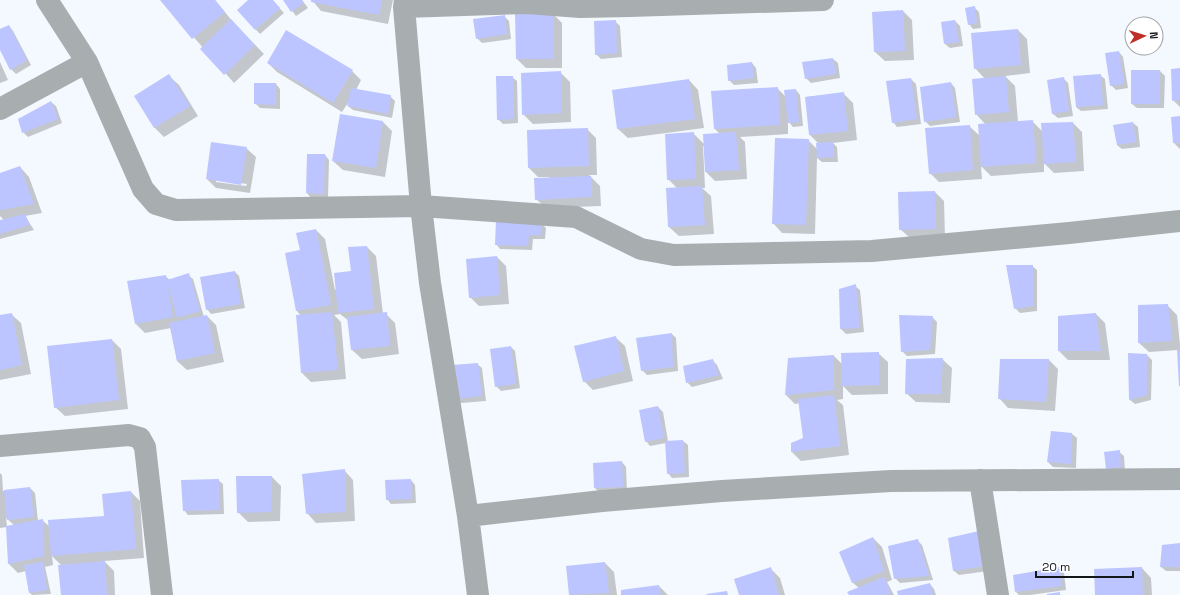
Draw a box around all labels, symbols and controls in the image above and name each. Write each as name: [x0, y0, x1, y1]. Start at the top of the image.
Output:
north arrow: [1124, 16, 1164, 56]
text: N: [1147, 31, 1161, 39]
scale bar: [1036, 553, 1133, 579]
text: 20 m: [1042, 559, 1070, 575]

